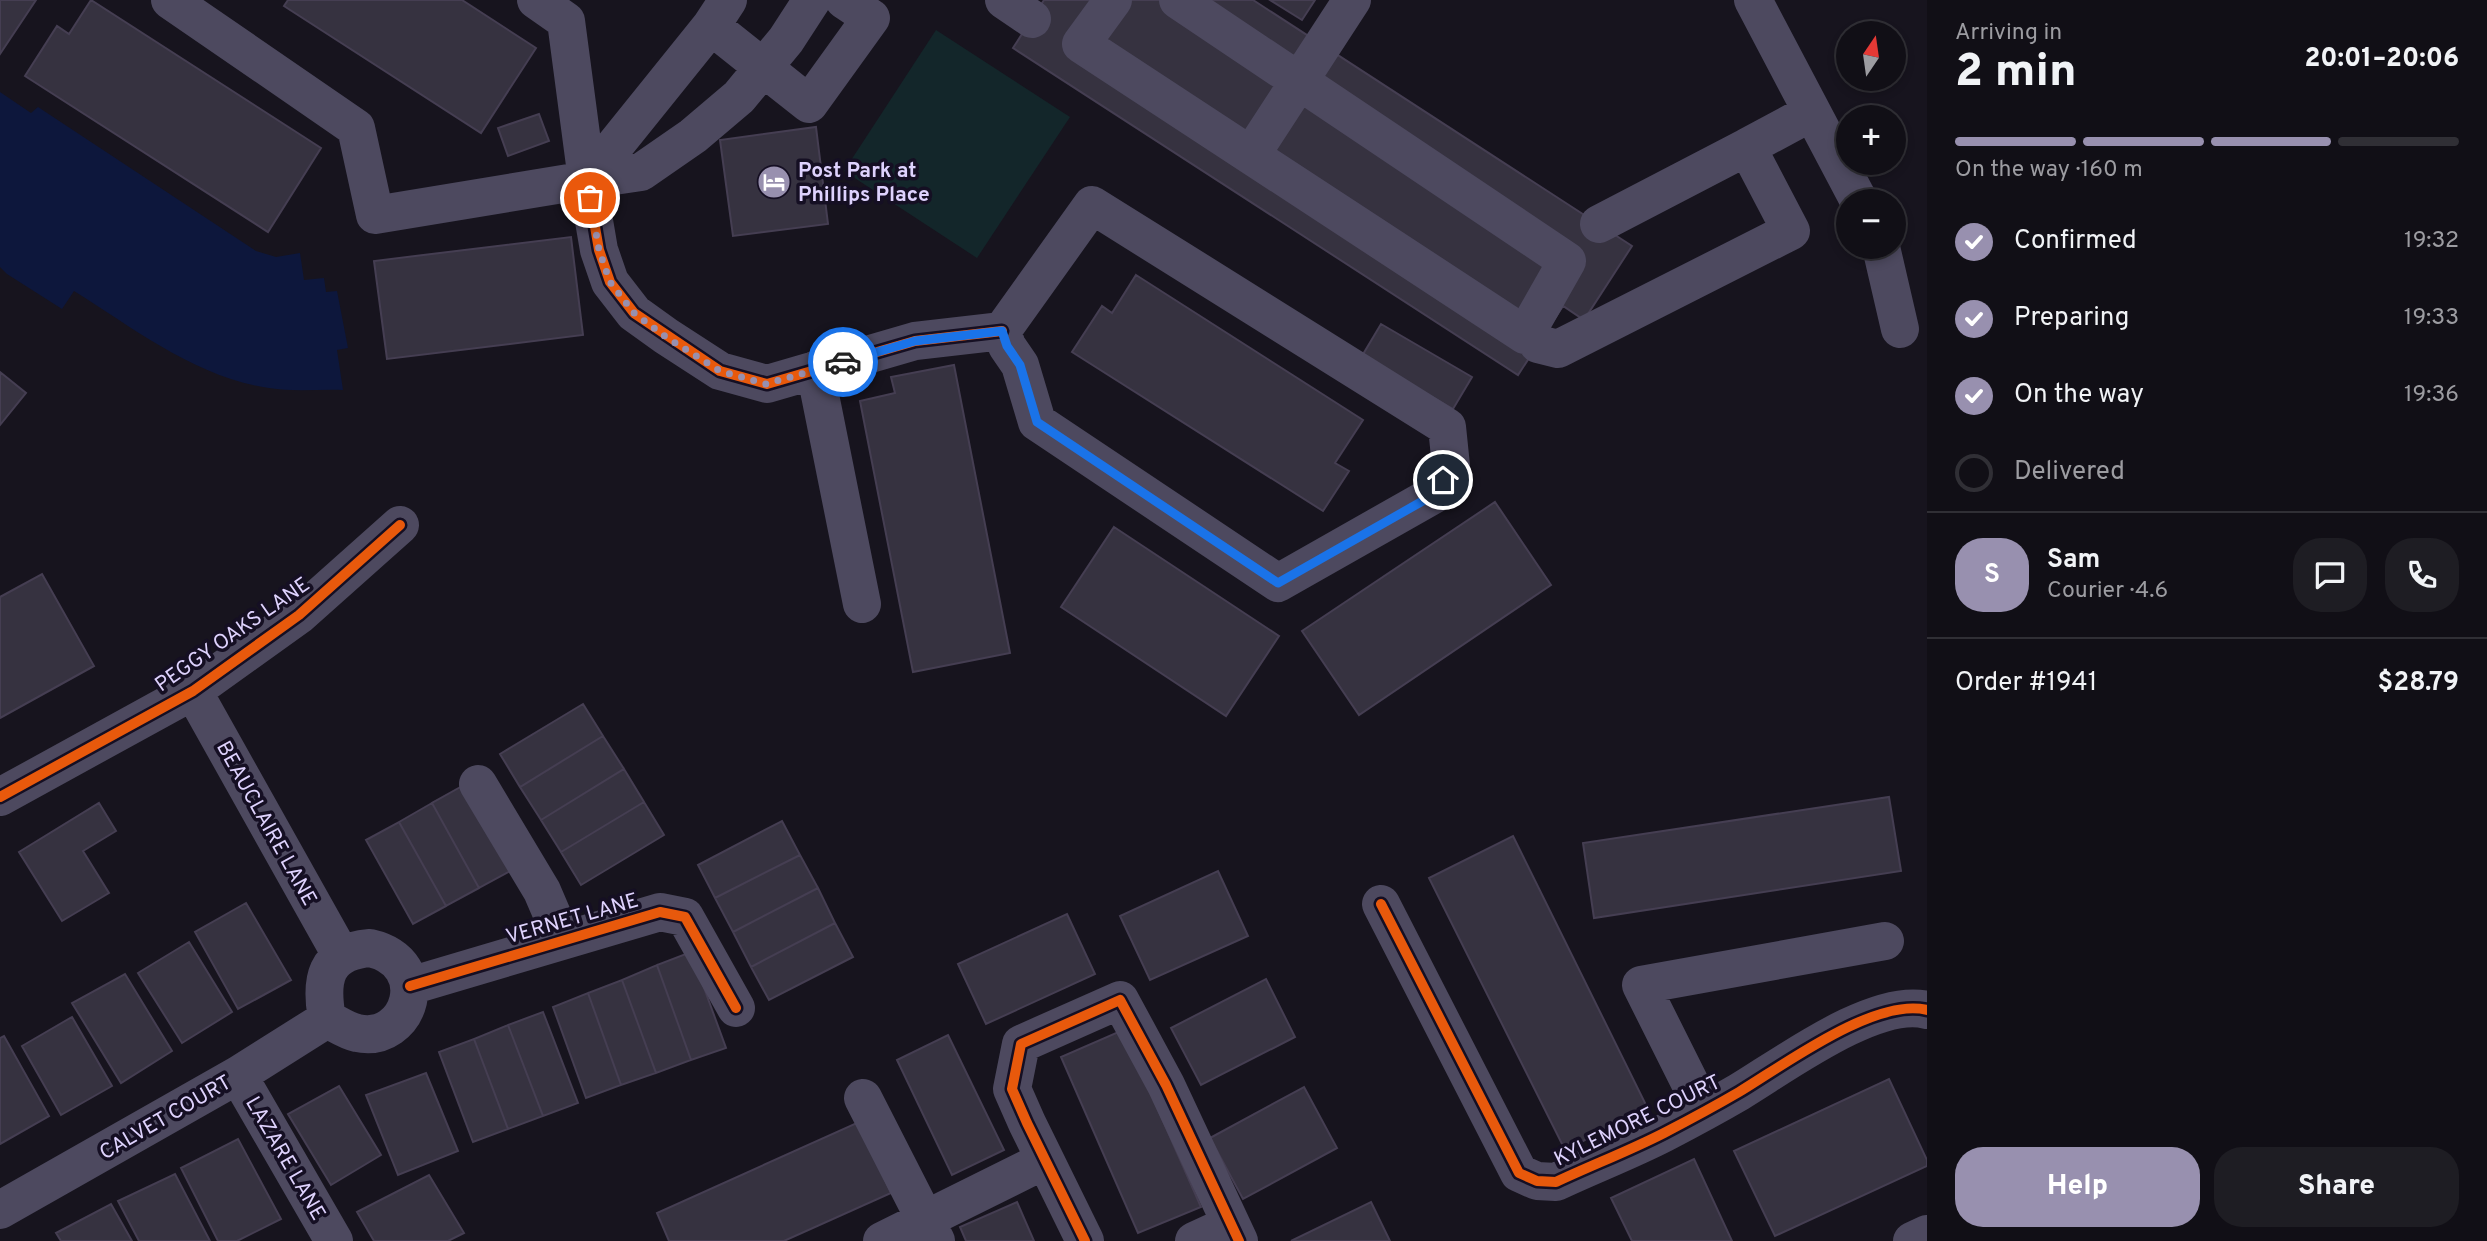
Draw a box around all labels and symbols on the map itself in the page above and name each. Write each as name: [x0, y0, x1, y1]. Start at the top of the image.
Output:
north arrow: [1836, 21, 1906, 91]
place label: Post Park at Phillips Place: [798, 158, 930, 209]
hotel icon: Post Park at Phillips Place: [755, 163, 793, 201]
pin: [560, 168, 620, 228]
courier: [808, 327, 878, 397]
pin: [1413, 450, 1473, 510]
street label: PEGGY OAKS LANE: [150, 572, 316, 699]
street label: BEAUCLAIRE LANE: [209, 737, 322, 911]
street label: VERNET LANE: [503, 888, 642, 951]
street label: KYLEMORE COURT: [1550, 1069, 1725, 1173]
street label: CALVET COURT: [95, 1070, 237, 1167]
street label: LAZARE LANE: [238, 1092, 331, 1226]

